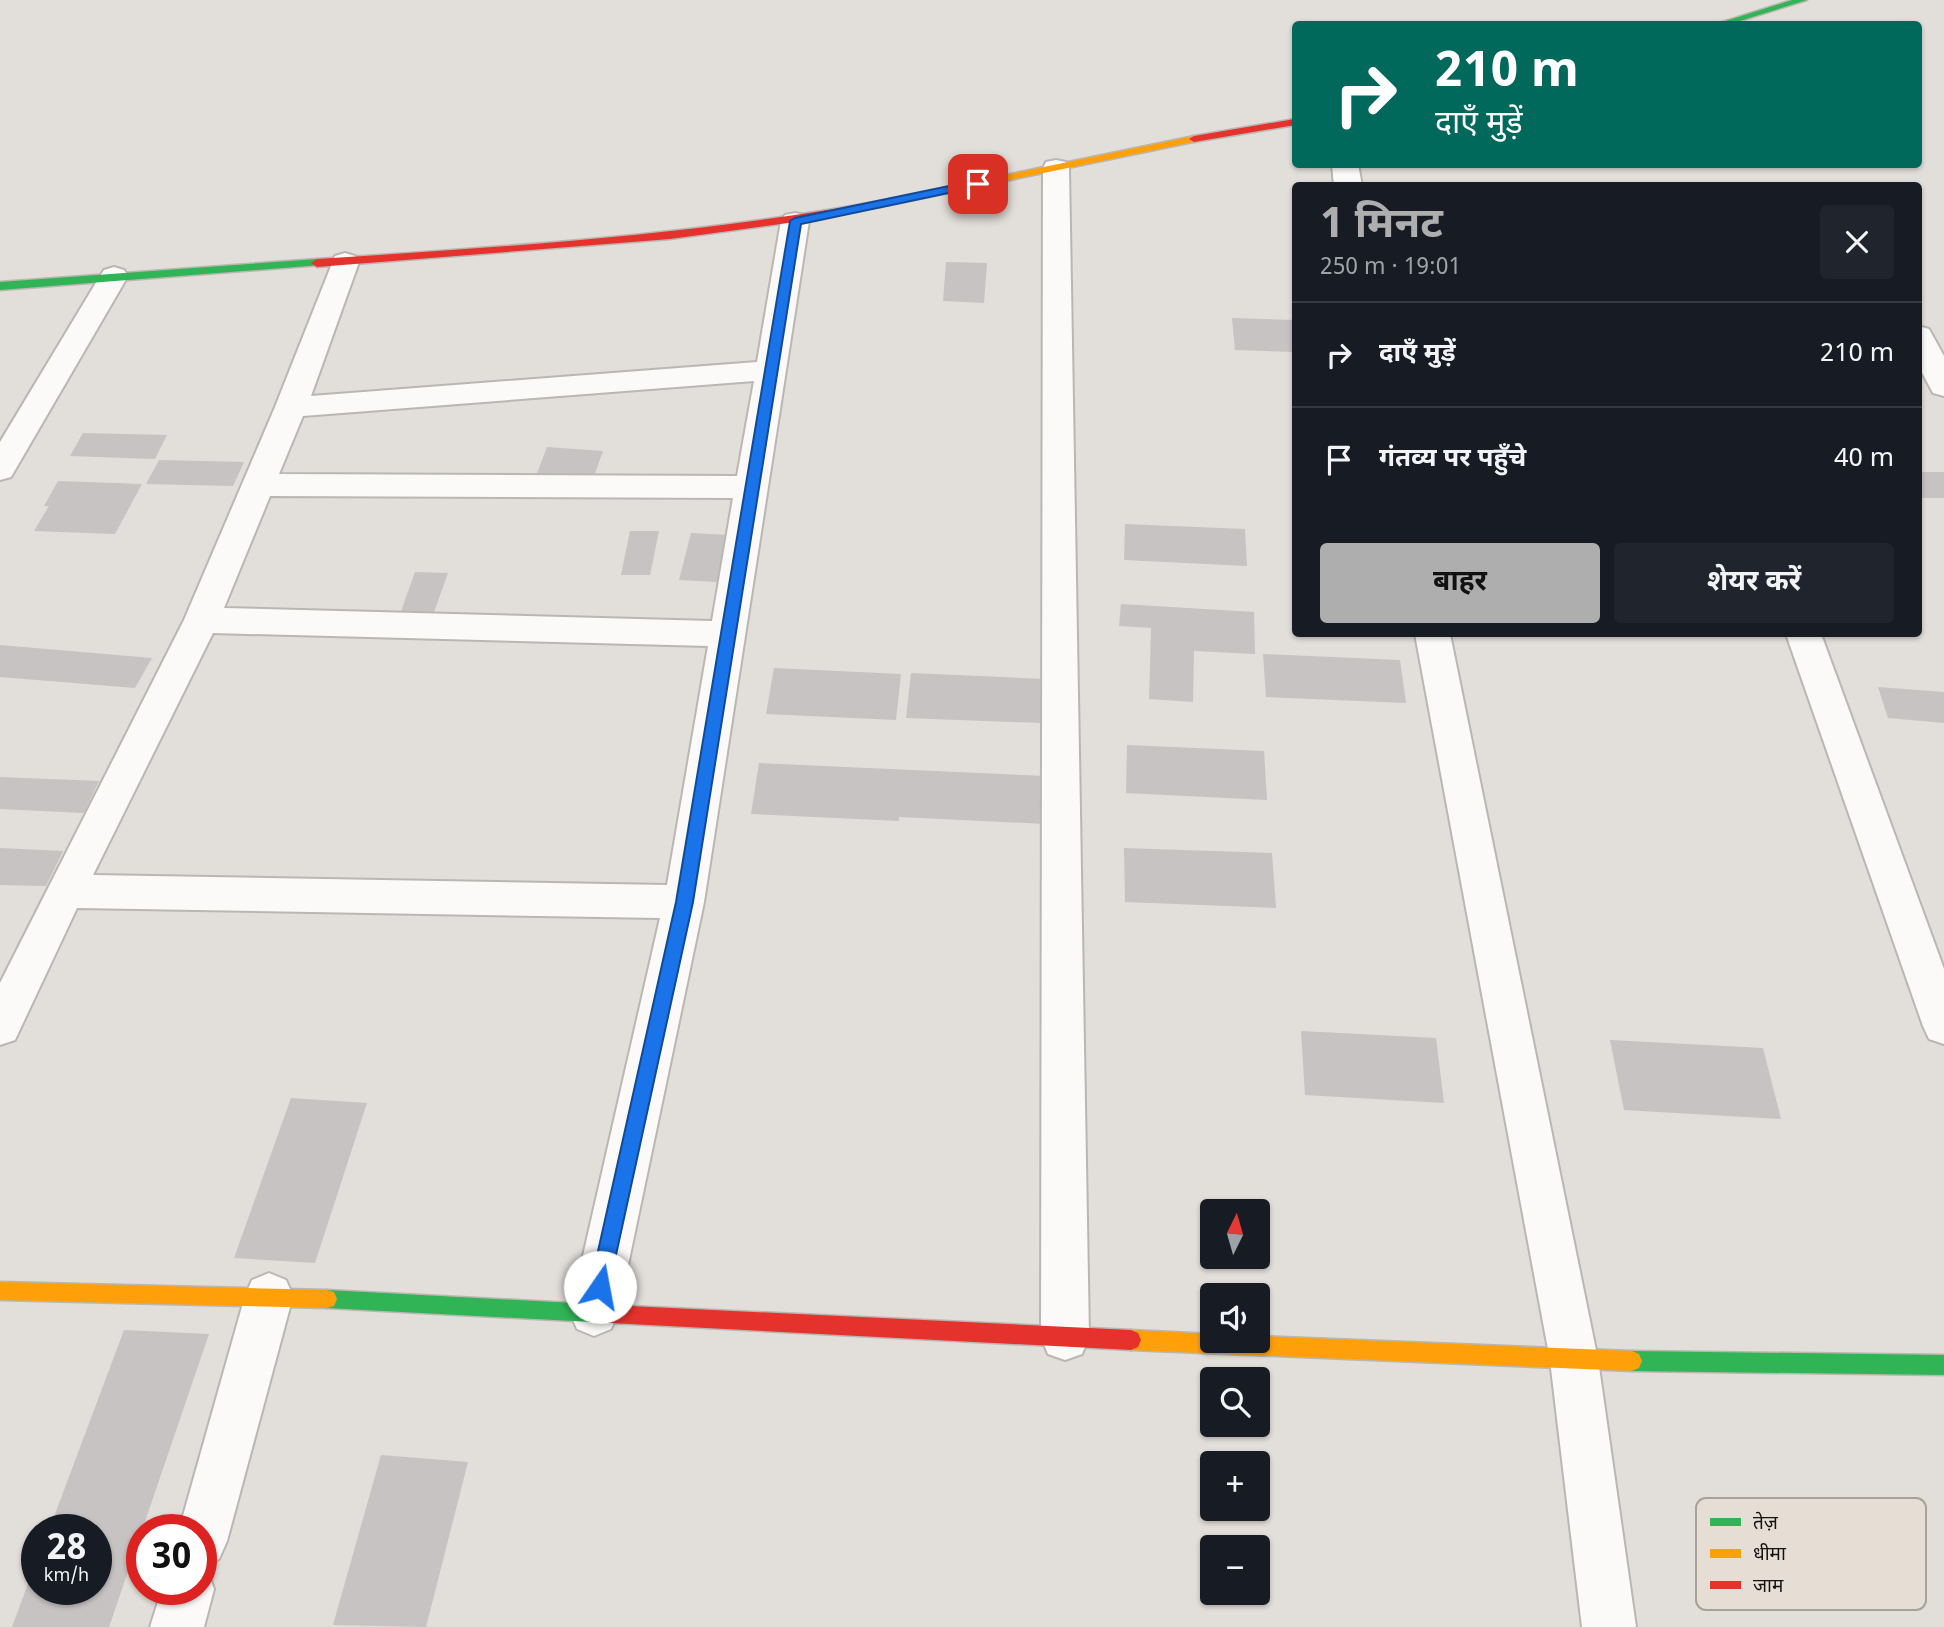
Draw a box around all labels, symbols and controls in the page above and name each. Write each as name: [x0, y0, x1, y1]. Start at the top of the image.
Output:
text: 210 m: [1435, 42, 1579, 106]
icon: right: [1320, 49, 1411, 140]
text: दाएँ मुड़ें: [1435, 104, 1523, 146]
pin: [948, 154, 1008, 214]
icon: arrive: [959, 165, 997, 203]
text: 1 मिनट: [1320, 199, 1443, 254]
button: close: [1820, 205, 1894, 279]
text: 250 m · 19:01: [1320, 253, 1461, 283]
icon: right: [1320, 336, 1358, 374]
text: दाएँ मुड़ें: [1379, 338, 1456, 372]
text: 210 m: [1820, 338, 1894, 372]
icon: arrive: [1320, 441, 1358, 479]
text: गंतव्य पर पहुँचे: [1379, 443, 1526, 477]
text: 40 m: [1834, 443, 1894, 477]
button: बाहर: [1320, 543, 1600, 623]
button: शेयर करें: [1614, 543, 1894, 623]
north arrow: [1200, 1199, 1270, 1269]
map controls: [1200, 1199, 1270, 1605]
position arrow: [563, 1250, 637, 1324]
button: sound: [1200, 1283, 1270, 1353]
button: search: [1200, 1367, 1270, 1437]
button: +: [1200, 1451, 1270, 1521]
legend: [1696, 1498, 1926, 1610]
text: तेज़: [1753, 1511, 1779, 1537]
speed limit sign: 30: [126, 1514, 217, 1605]
text: 28: [47, 1528, 86, 1573]
button: −: [1200, 1535, 1270, 1605]
text: धीमा: [1753, 1543, 1787, 1568]
text: km/h: [44, 1565, 89, 1588]
text: जाम: [1753, 1575, 1784, 1600]

